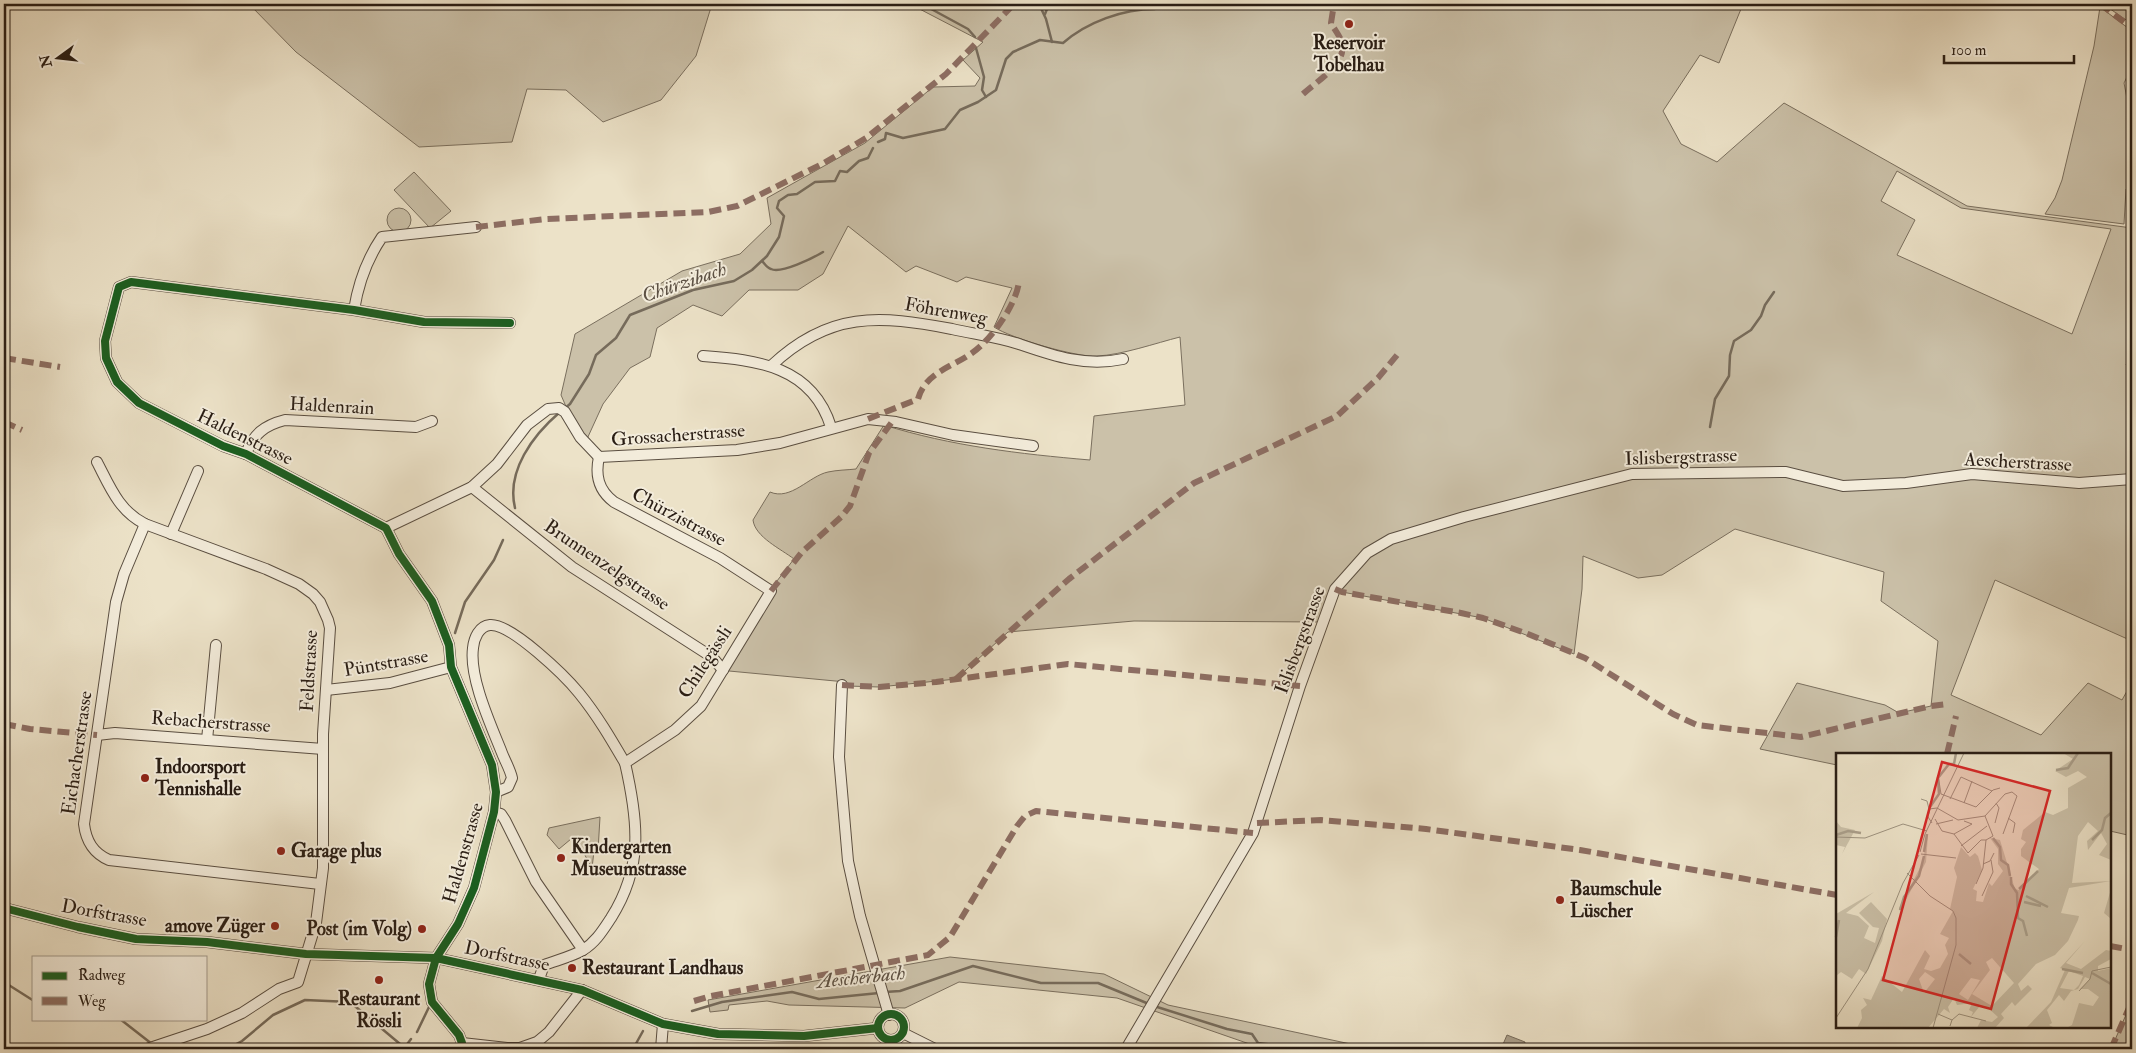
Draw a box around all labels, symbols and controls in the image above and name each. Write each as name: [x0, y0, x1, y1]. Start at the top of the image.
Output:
marker: Reservoir Tobelhau: [1343, 18, 1355, 30]
place label: Reservoir Tobelhau: [1313, 31, 1386, 77]
north arrow: [32, 32, 82, 82]
scale bar: [1944, 32, 2074, 64]
text: 100 m: [1951, 41, 1987, 60]
text: N: [36, 53, 56, 70]
water label: Chürzibach: [638, 256, 730, 308]
street label: Föhrenweg: [903, 292, 990, 330]
street label: Haldenrain: [289, 392, 375, 420]
street label: Haldenstrasse: [193, 403, 297, 471]
street label: Grossacherstrasse: [610, 418, 746, 452]
street label: Islisbergstrasse: [1624, 443, 1738, 471]
street label: Aescherstrasse: [1963, 447, 2072, 477]
street label: Chürzistrasse: [628, 482, 730, 552]
street label: Brunnenzelgstrasse: [540, 514, 674, 616]
street label: Islisbergstrasse: [1269, 583, 1331, 697]
street label: Chilegässli: [673, 621, 737, 703]
street label: Feldstrasse: [295, 629, 323, 713]
street label: Püntstrasse: [342, 644, 430, 682]
street label: Eichacherstrasse: [56, 689, 98, 817]
street label: Rebacherstrasse: [150, 706, 272, 738]
inset map: [1836, 753, 2111, 1028]
place label: Indoorsport Tennishalle: [154, 755, 246, 801]
marker: Indoorsport Tennishalle: [139, 772, 151, 784]
street label: Haldenstrasse: [437, 800, 489, 906]
place label: Kindergarten Museumstrasse: [570, 835, 687, 881]
place label: Garage plus: [291, 839, 382, 864]
marker: Garage plus: [275, 845, 287, 857]
marker: Kindergarten Museumstrasse: [555, 852, 567, 864]
place label: Baumschule Lüscher: [1570, 877, 1661, 923]
street label: Dorfstrasse: [59, 894, 149, 932]
marker: Baumschule Lüscher: [1554, 894, 1566, 906]
place label: amove Züger: [165, 914, 266, 939]
place label: Post (im Volg): [306, 917, 412, 942]
marker: amove Züger: [269, 920, 281, 932]
marker: Post (im Volg): [416, 923, 428, 935]
street label: Dorfstrasse: [462, 935, 552, 977]
legend: [32, 956, 208, 1020]
place label: Restaurant Landhaus: [582, 956, 744, 980]
water label: Aescherbach: [813, 960, 907, 994]
marker: Restaurant Landhaus: [566, 962, 578, 974]
text: Radweg: [78, 966, 126, 985]
marker: Restaurant Rössli: [373, 974, 385, 986]
place label: Restaurant Rössli: [338, 987, 421, 1033]
text: Weg: [77, 992, 106, 1011]

